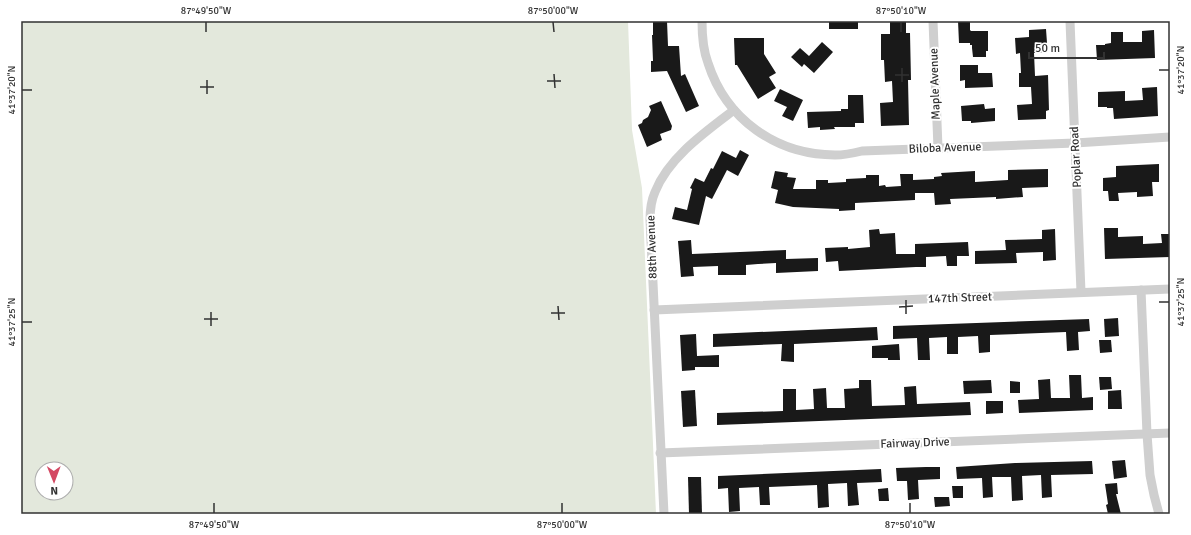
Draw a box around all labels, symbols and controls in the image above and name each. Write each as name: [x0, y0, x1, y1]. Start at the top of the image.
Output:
text: 87°49'50"W: [181, 5, 232, 17]
text: 87°50'00"W: [528, 5, 579, 17]
text: 87°50'10"W: [876, 5, 927, 17]
scale bar: [1029, 34, 1104, 60]
text: 50 m: [1035, 41, 1060, 56]
text: 41°37'20"N: [1175, 46, 1187, 94]
street label: Maple Avenue: [926, 48, 944, 120]
text: 41°37'20"N: [6, 66, 18, 114]
street label: Poplar Road: [1067, 126, 1085, 188]
street label: Biloba Avenue: [908, 139, 982, 157]
street label: 88th Avenue: [643, 215, 661, 279]
text: 41°37'25"N: [1175, 278, 1187, 326]
street label: 147th Street: [928, 289, 992, 307]
text: 41°37'25"N: [6, 298, 18, 346]
street label: Fairway Drive: [880, 434, 950, 452]
north arrow: [34, 461, 74, 501]
text: N: [50, 484, 58, 497]
text: 87°49'50"W: [189, 519, 240, 531]
text: 87°50'00"W: [537, 519, 588, 531]
text: 87°50'10"W: [885, 519, 936, 531]

